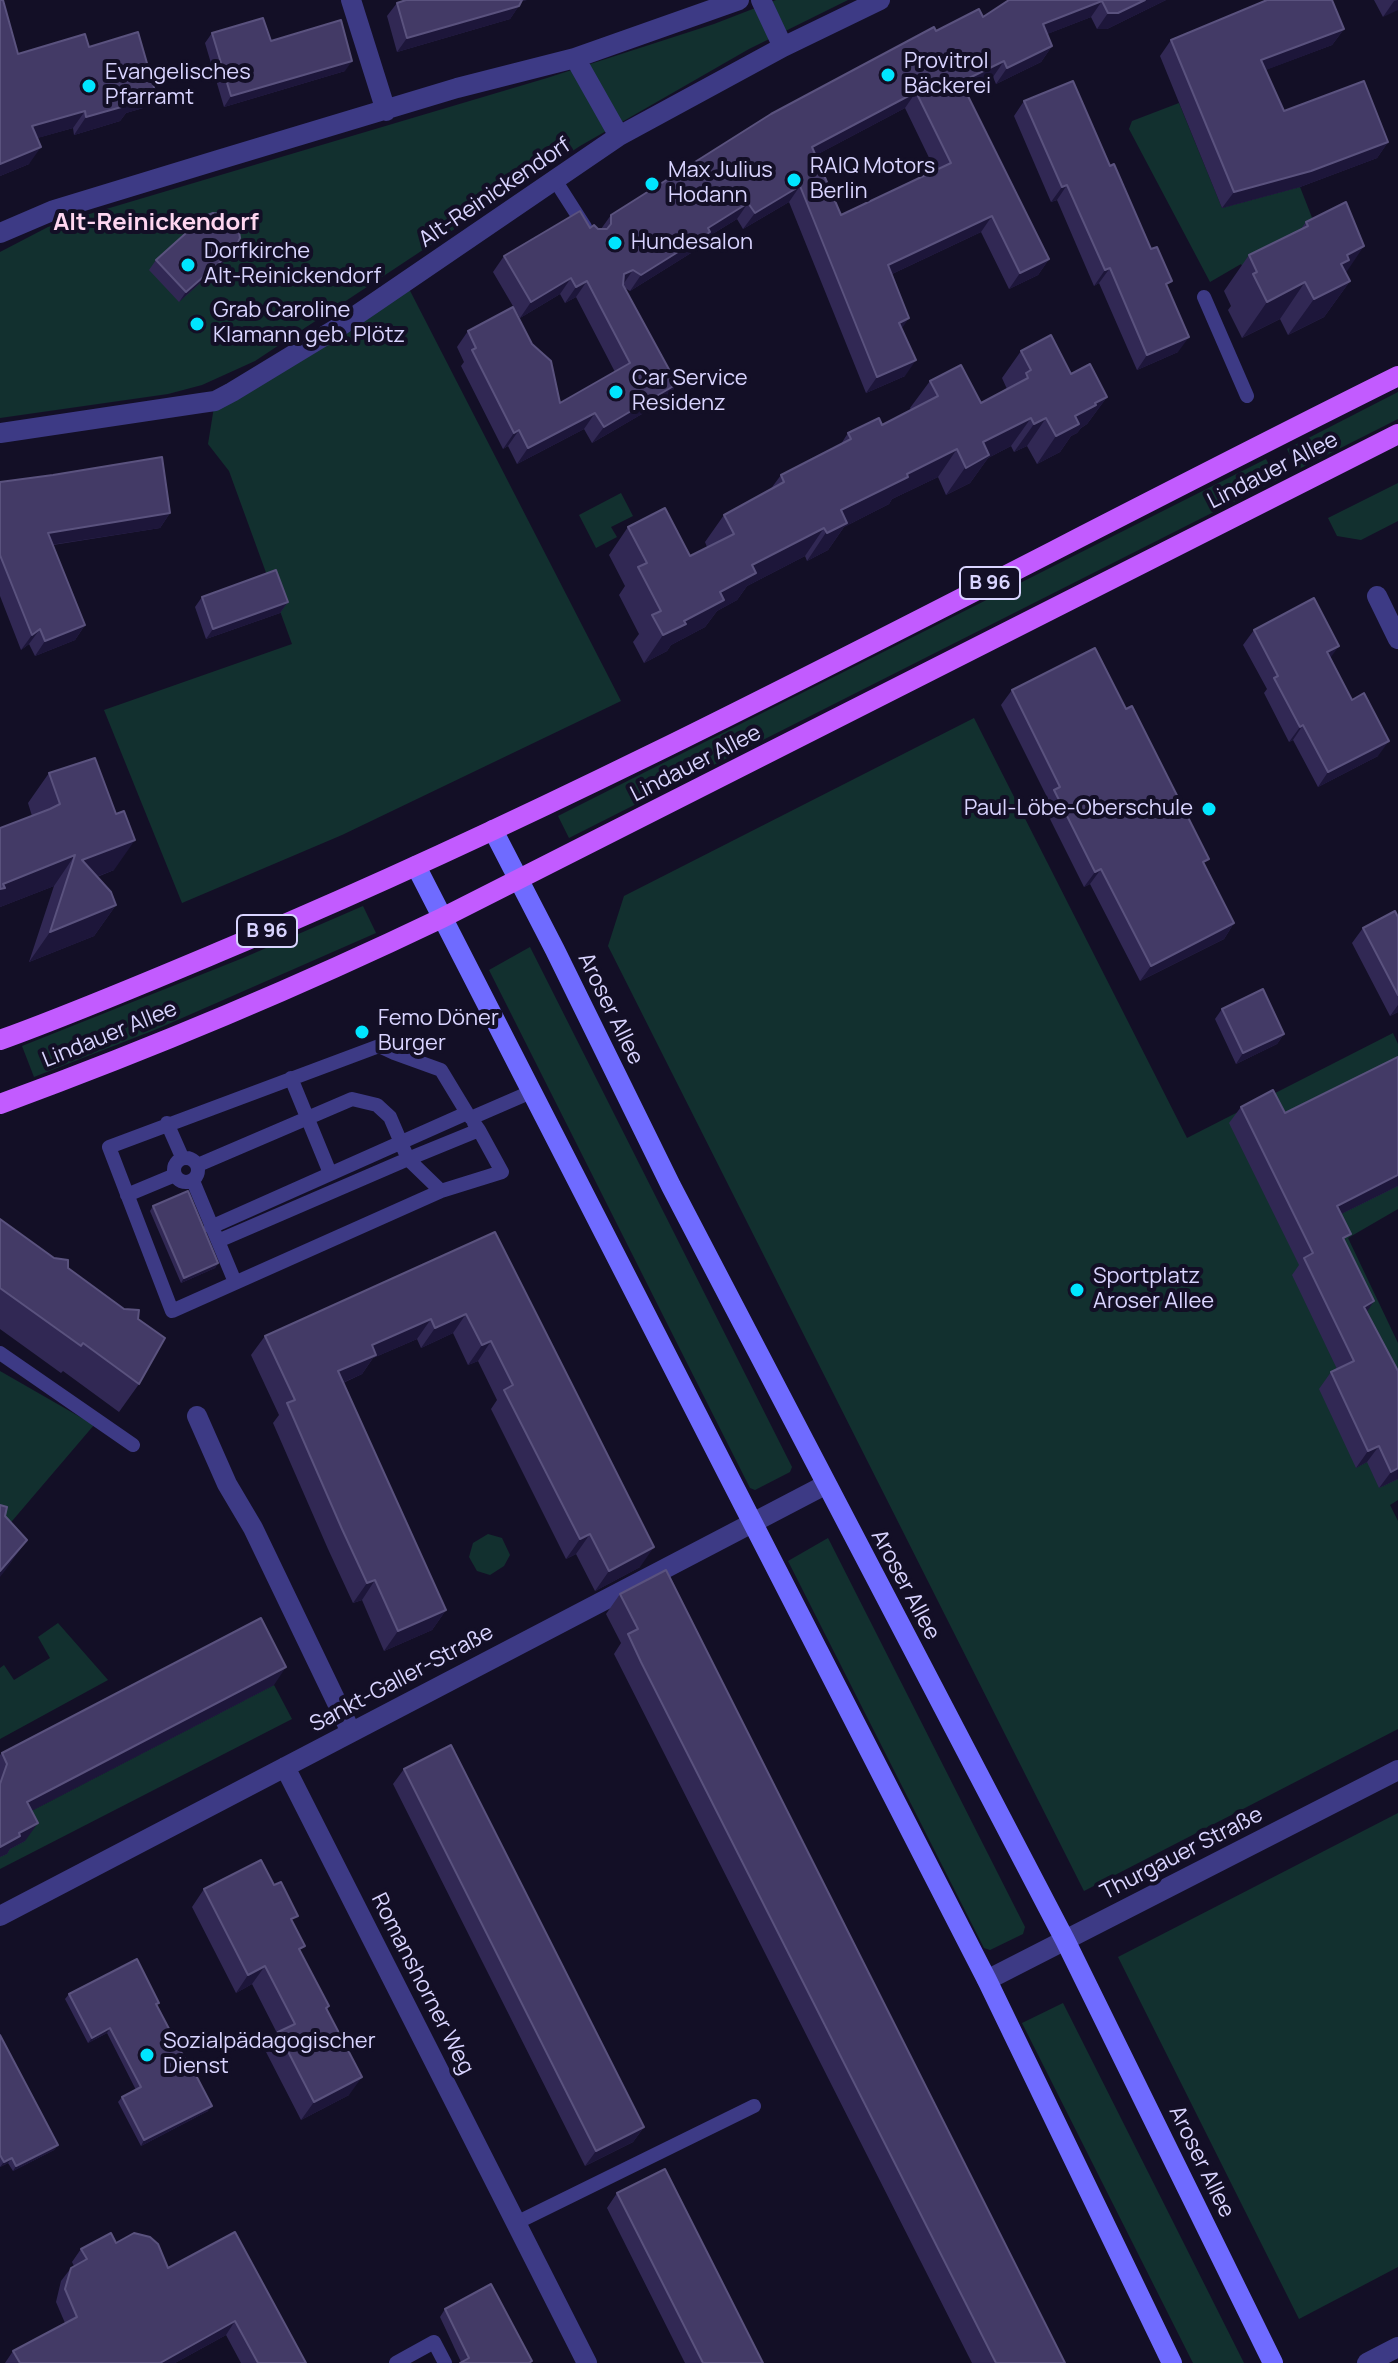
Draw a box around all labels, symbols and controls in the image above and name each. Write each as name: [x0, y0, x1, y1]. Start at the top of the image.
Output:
place label: Provitrol Bäckerei: [904, 49, 991, 100]
place label: Evangelisches Pfarramt: [105, 60, 251, 112]
marker: Provitrol Bäckerei: [879, 66, 897, 84]
marker: Evangelisches Pfarramt: [80, 77, 98, 95]
street label: Alt-Reinickendorf: [414, 132, 576, 254]
place label: RAIQ Motors Berlin: [810, 154, 935, 206]
place label: Max Julius Hodann: [668, 158, 773, 210]
marker: RAIQ Motors Berlin: [785, 171, 803, 189]
marker: Max Julius Hodann: [643, 175, 661, 193]
district label: Alt-Reinickendorf: [53, 209, 259, 237]
place label: Hundesalon: [631, 230, 753, 256]
marker: Hundesalon: [606, 234, 624, 252]
place label: Dorfkirche Alt-Reinickendorf: [204, 239, 381, 290]
marker: Dorfkirche Alt-Reinickendorf: [179, 256, 197, 274]
place label: Grab Caroline Klamann geb. Plötz: [213, 298, 405, 350]
marker: Grab Caroline Klamann geb. Plötz: [188, 315, 206, 333]
place label: Car Service Residenz: [632, 366, 748, 418]
marker: Car Service Residenz: [607, 383, 625, 401]
street label: Lindauer Allee: [1203, 427, 1343, 515]
road number: B 96: [960, 567, 1020, 599]
street label: Lindauer Allee: [626, 720, 766, 808]
place label: Paul-Löbe-Oberschule: [964, 796, 1193, 822]
marker: Paul-Löbe-Oberschule: [1200, 800, 1218, 818]
road number: B 96: [237, 915, 297, 947]
street label: Aroser Allee: [572, 949, 648, 1069]
street label: Lindauer Allee: [39, 996, 181, 1074]
place label: Femo Döner Burger: [378, 1006, 499, 1058]
marker: Femo Döner Burger: [353, 1023, 371, 1041]
place label: Sportplatz Aroser Allee: [1093, 1264, 1214, 1316]
marker: Sportplatz Aroser Allee: [1068, 1281, 1086, 1299]
street label: Aroser Allee: [865, 1525, 945, 1645]
street label: Sankt-Galler-Straße: [306, 1619, 498, 1739]
street label: Thurgauer Straße: [1097, 1802, 1267, 1906]
street label: Romanshorner Weg: [365, 1889, 479, 2079]
place label: Sozialpädagogischer Dienst: [163, 2029, 376, 2080]
marker: Sozialpädagogischer Dienst: [138, 2046, 156, 2064]
street label: Aroser Allee: [1163, 2102, 1239, 2222]

